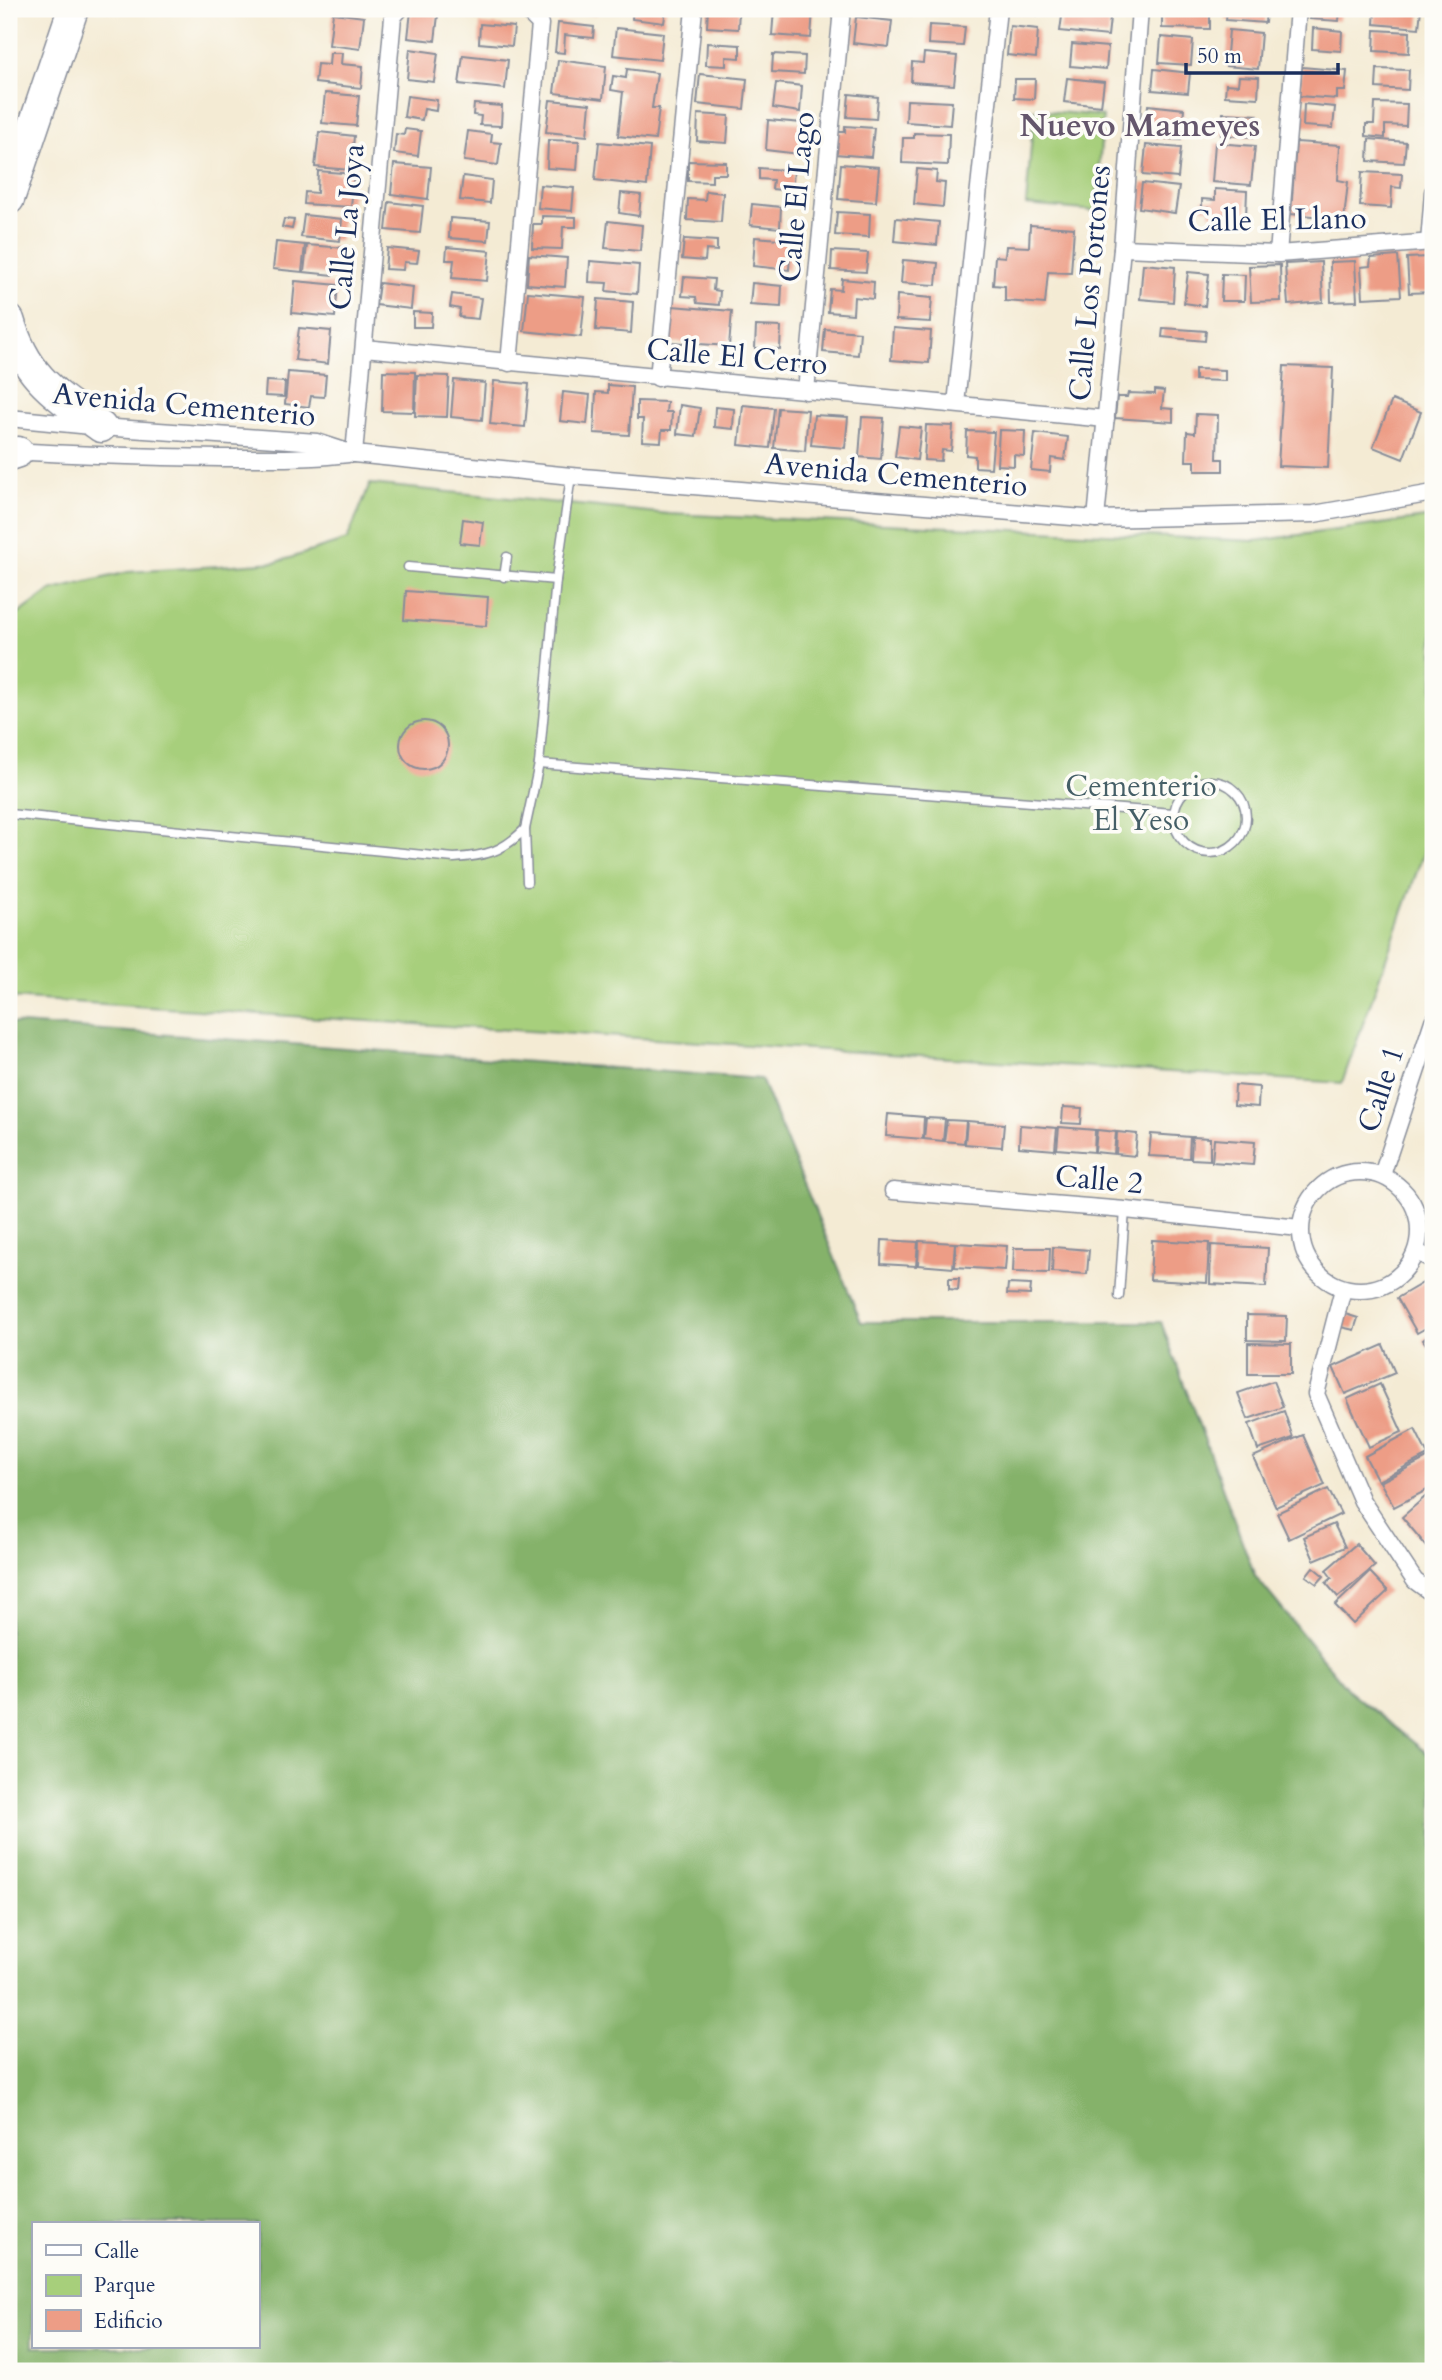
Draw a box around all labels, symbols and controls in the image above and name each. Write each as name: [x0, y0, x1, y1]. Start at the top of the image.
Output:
scale bar: [1186, 32, 1339, 76]
text: 50 m: [1197, 42, 1242, 71]
district label: Nuevo Mameyes: [1020, 104, 1260, 148]
street label: Calle El Lago: [769, 110, 825, 284]
street label: Calle La Joya: [319, 142, 375, 312]
street label: Calle Los Portones: [1059, 163, 1121, 403]
street label: Calle El Llano: [1187, 198, 1367, 242]
street label: Calle El Cerro: [645, 329, 829, 385]
street label: Avenida Cementerio: [51, 373, 317, 437]
street label: Avenida Cementerio: [763, 443, 1029, 507]
park label: Cementerio El Yeso: [1065, 766, 1217, 841]
street label: Calle 1: [1348, 1041, 1414, 1137]
street label: Calle 2: [1053, 1156, 1145, 1204]
legend: [32, 2222, 259, 2348]
text: Calle: [94, 2237, 139, 2266]
text: Parque: [94, 2271, 155, 2300]
text: Edificio: [94, 2307, 163, 2336]

